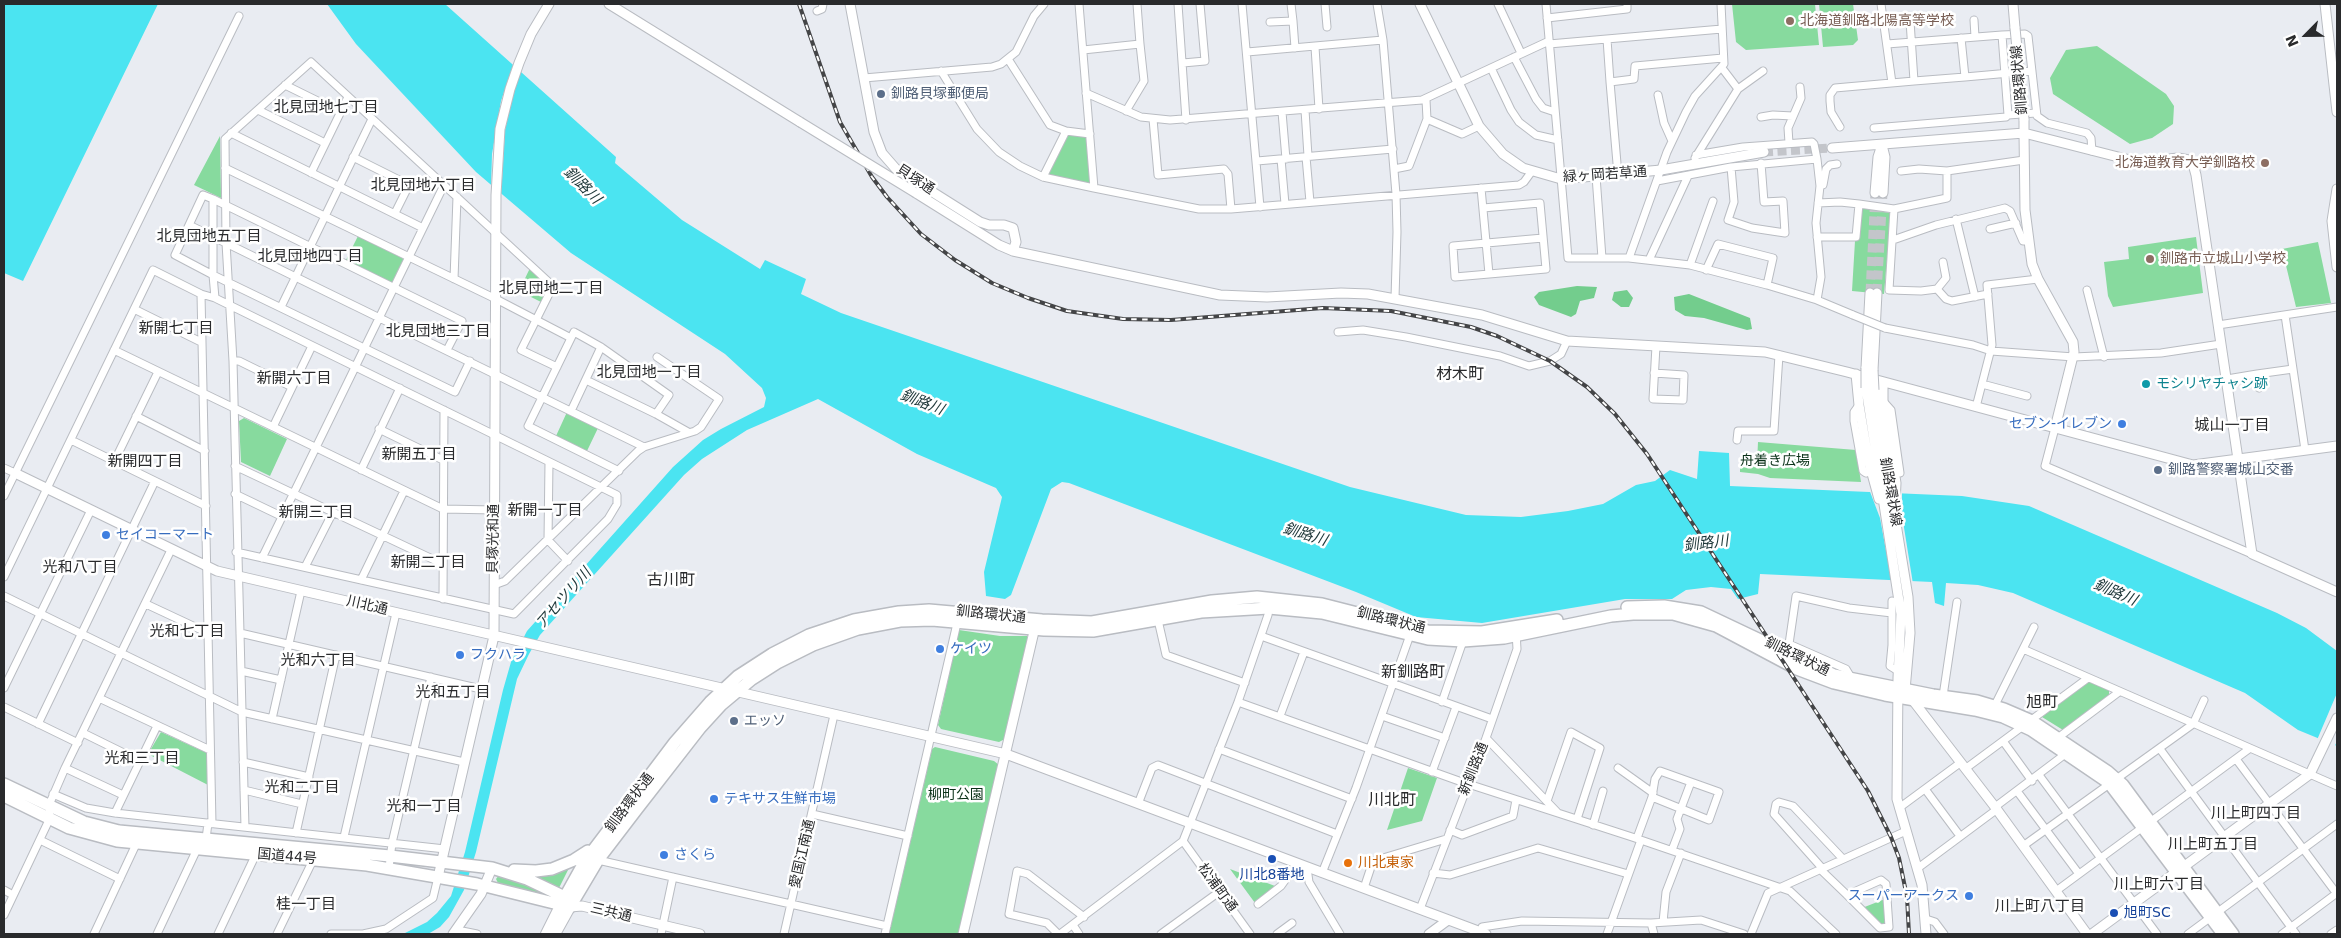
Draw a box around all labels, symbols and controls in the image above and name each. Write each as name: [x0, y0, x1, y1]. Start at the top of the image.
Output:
north arrow: [2281, 10, 2331, 60]
place label: 北海道釧路北陽高等学校: [1800, 13, 1954, 29]
marker: 北海道釧路北陽高等学校: [1784, 15, 1796, 27]
text: N: [2283, 32, 2302, 49]
street label: 釧路環状線: [2009, 44, 2031, 116]
place label: 釧路貝塚郵便局: [891, 86, 989, 102]
marker: 釧路貝塚郵便局: [875, 88, 887, 100]
district label: 北見団地七丁目: [274, 99, 378, 117]
place label: 北海道教育大学釧路校: [2115, 155, 2255, 171]
marker: 北海道教育大学釧路校: [2259, 157, 2271, 169]
street label: 貝塚通: [893, 162, 937, 198]
water label: 釧路川: [560, 164, 604, 208]
street label: 緑ヶ岡若草通: [1563, 164, 1647, 186]
district label: 北見団地六丁目: [371, 177, 475, 195]
district label: 北見団地五丁目: [157, 228, 261, 246]
district label: 北見団地四丁目: [258, 248, 362, 266]
place label: 釧路市立城山小学校: [2160, 251, 2286, 267]
marker: 釧路市立城山小学校: [2144, 253, 2156, 265]
district label: 北見団地二丁目: [499, 280, 603, 298]
district label: 新開七丁目: [139, 320, 213, 338]
district label: 北見団地三丁目: [386, 323, 490, 341]
district label: 北見団地一丁目: [597, 364, 701, 382]
district label: 材木町: [1436, 365, 1484, 385]
district label: 新開六丁目: [257, 370, 331, 388]
place label: モシリヤチャシ跡: [2156, 376, 2268, 392]
marker: モシリヤチャシ跡: [2140, 378, 2152, 390]
water label: 釧路川: [898, 387, 946, 419]
place label: セブン-イレブン: [2009, 416, 2112, 432]
district label: 城山一丁目: [2195, 417, 2269, 435]
marker: セブン-イレブン: [2116, 418, 2128, 430]
district label: 新開五丁目: [382, 446, 456, 464]
district label: 新開四丁目: [108, 453, 182, 471]
park label: 舟着き広場: [1740, 453, 1810, 469]
street label: 釧路環状線: [1876, 456, 1904, 528]
place label: 釧路警察署城山交番: [2168, 462, 2294, 478]
marker: 釧路警察署城山交番: [2152, 464, 2164, 476]
district label: 新開一丁目: [508, 502, 582, 520]
district label: 新開三丁目: [279, 504, 353, 522]
street label: 貝塚光和通: [485, 504, 503, 574]
water label: 釧路川: [1281, 520, 1329, 550]
place label: セイコーマート: [116, 527, 214, 543]
marker: セイコーマート: [100, 529, 112, 541]
water label: 釧路川: [1683, 532, 1729, 556]
district label: 新開二丁目: [391, 554, 465, 572]
district label: 光和八丁目: [43, 559, 117, 577]
water label: アセツリ川: [533, 565, 595, 633]
district label: 古川町: [647, 571, 695, 591]
water label: 釧路川: [2091, 576, 2139, 610]
street label: 川北通: [345, 593, 389, 619]
street label: 釧路環状通: [955, 603, 1027, 627]
street label: 釧路環状通: [1355, 604, 1427, 638]
district label: 光和七丁目: [150, 623, 224, 641]
street label: 釧路環状通: [1762, 634, 1832, 680]
place label: ケイツ: [950, 641, 992, 657]
marker: ケイツ: [934, 643, 946, 655]
place label: フクハラ: [470, 647, 526, 663]
marker: フクハラ: [454, 649, 466, 661]
district label: 光和六丁目: [281, 652, 355, 670]
district label: 新釧路町: [1381, 663, 1445, 683]
district label: 光和五丁目: [416, 684, 490, 702]
district label: 旭町: [2026, 693, 2058, 713]
place label: エッソ: [744, 713, 786, 729]
marker: エッソ: [728, 715, 740, 727]
street label: 新釧路通: [1456, 740, 1492, 798]
district label: 光和三丁目: [105, 750, 179, 768]
street label: 釧路環状通: [602, 770, 658, 836]
district label: 光和二丁目: [265, 779, 339, 797]
park label: 柳町公園: [928, 787, 984, 803]
place label: テキサス生鮮市場: [724, 791, 836, 807]
district label: 川北町: [1368, 791, 1416, 811]
marker: テキサス生鮮市場: [708, 793, 720, 805]
district label: 光和一丁目: [387, 798, 461, 816]
district label: 川上町四丁目: [2211, 805, 2301, 823]
street label: 愛国江南通: [787, 818, 819, 890]
district label: 川上町五丁目: [2168, 836, 2258, 854]
street label: 国道44号: [256, 846, 318, 868]
place label: さくら: [674, 847, 716, 863]
marker: さくら: [658, 849, 670, 861]
marker: 川北8番地: [1266, 853, 1278, 865]
place label: 川北東家: [1358, 855, 1414, 871]
marker: 川北東家: [1342, 857, 1354, 869]
street label: 松浦町通: [1194, 860, 1240, 916]
place label: 川北8番地: [1240, 867, 1304, 883]
district label: 川上町六丁目: [2114, 876, 2204, 894]
place label: スーパーアークス: [1848, 888, 1959, 904]
marker: スーパーアークス: [1963, 890, 1975, 902]
district label: 桂一丁目: [276, 896, 336, 914]
district label: 川上町八丁目: [1995, 898, 2085, 916]
street label: 三共通: [589, 900, 633, 926]
place label: 旭町SC: [2124, 905, 2171, 921]
marker: 旭町SC: [2108, 907, 2120, 919]

